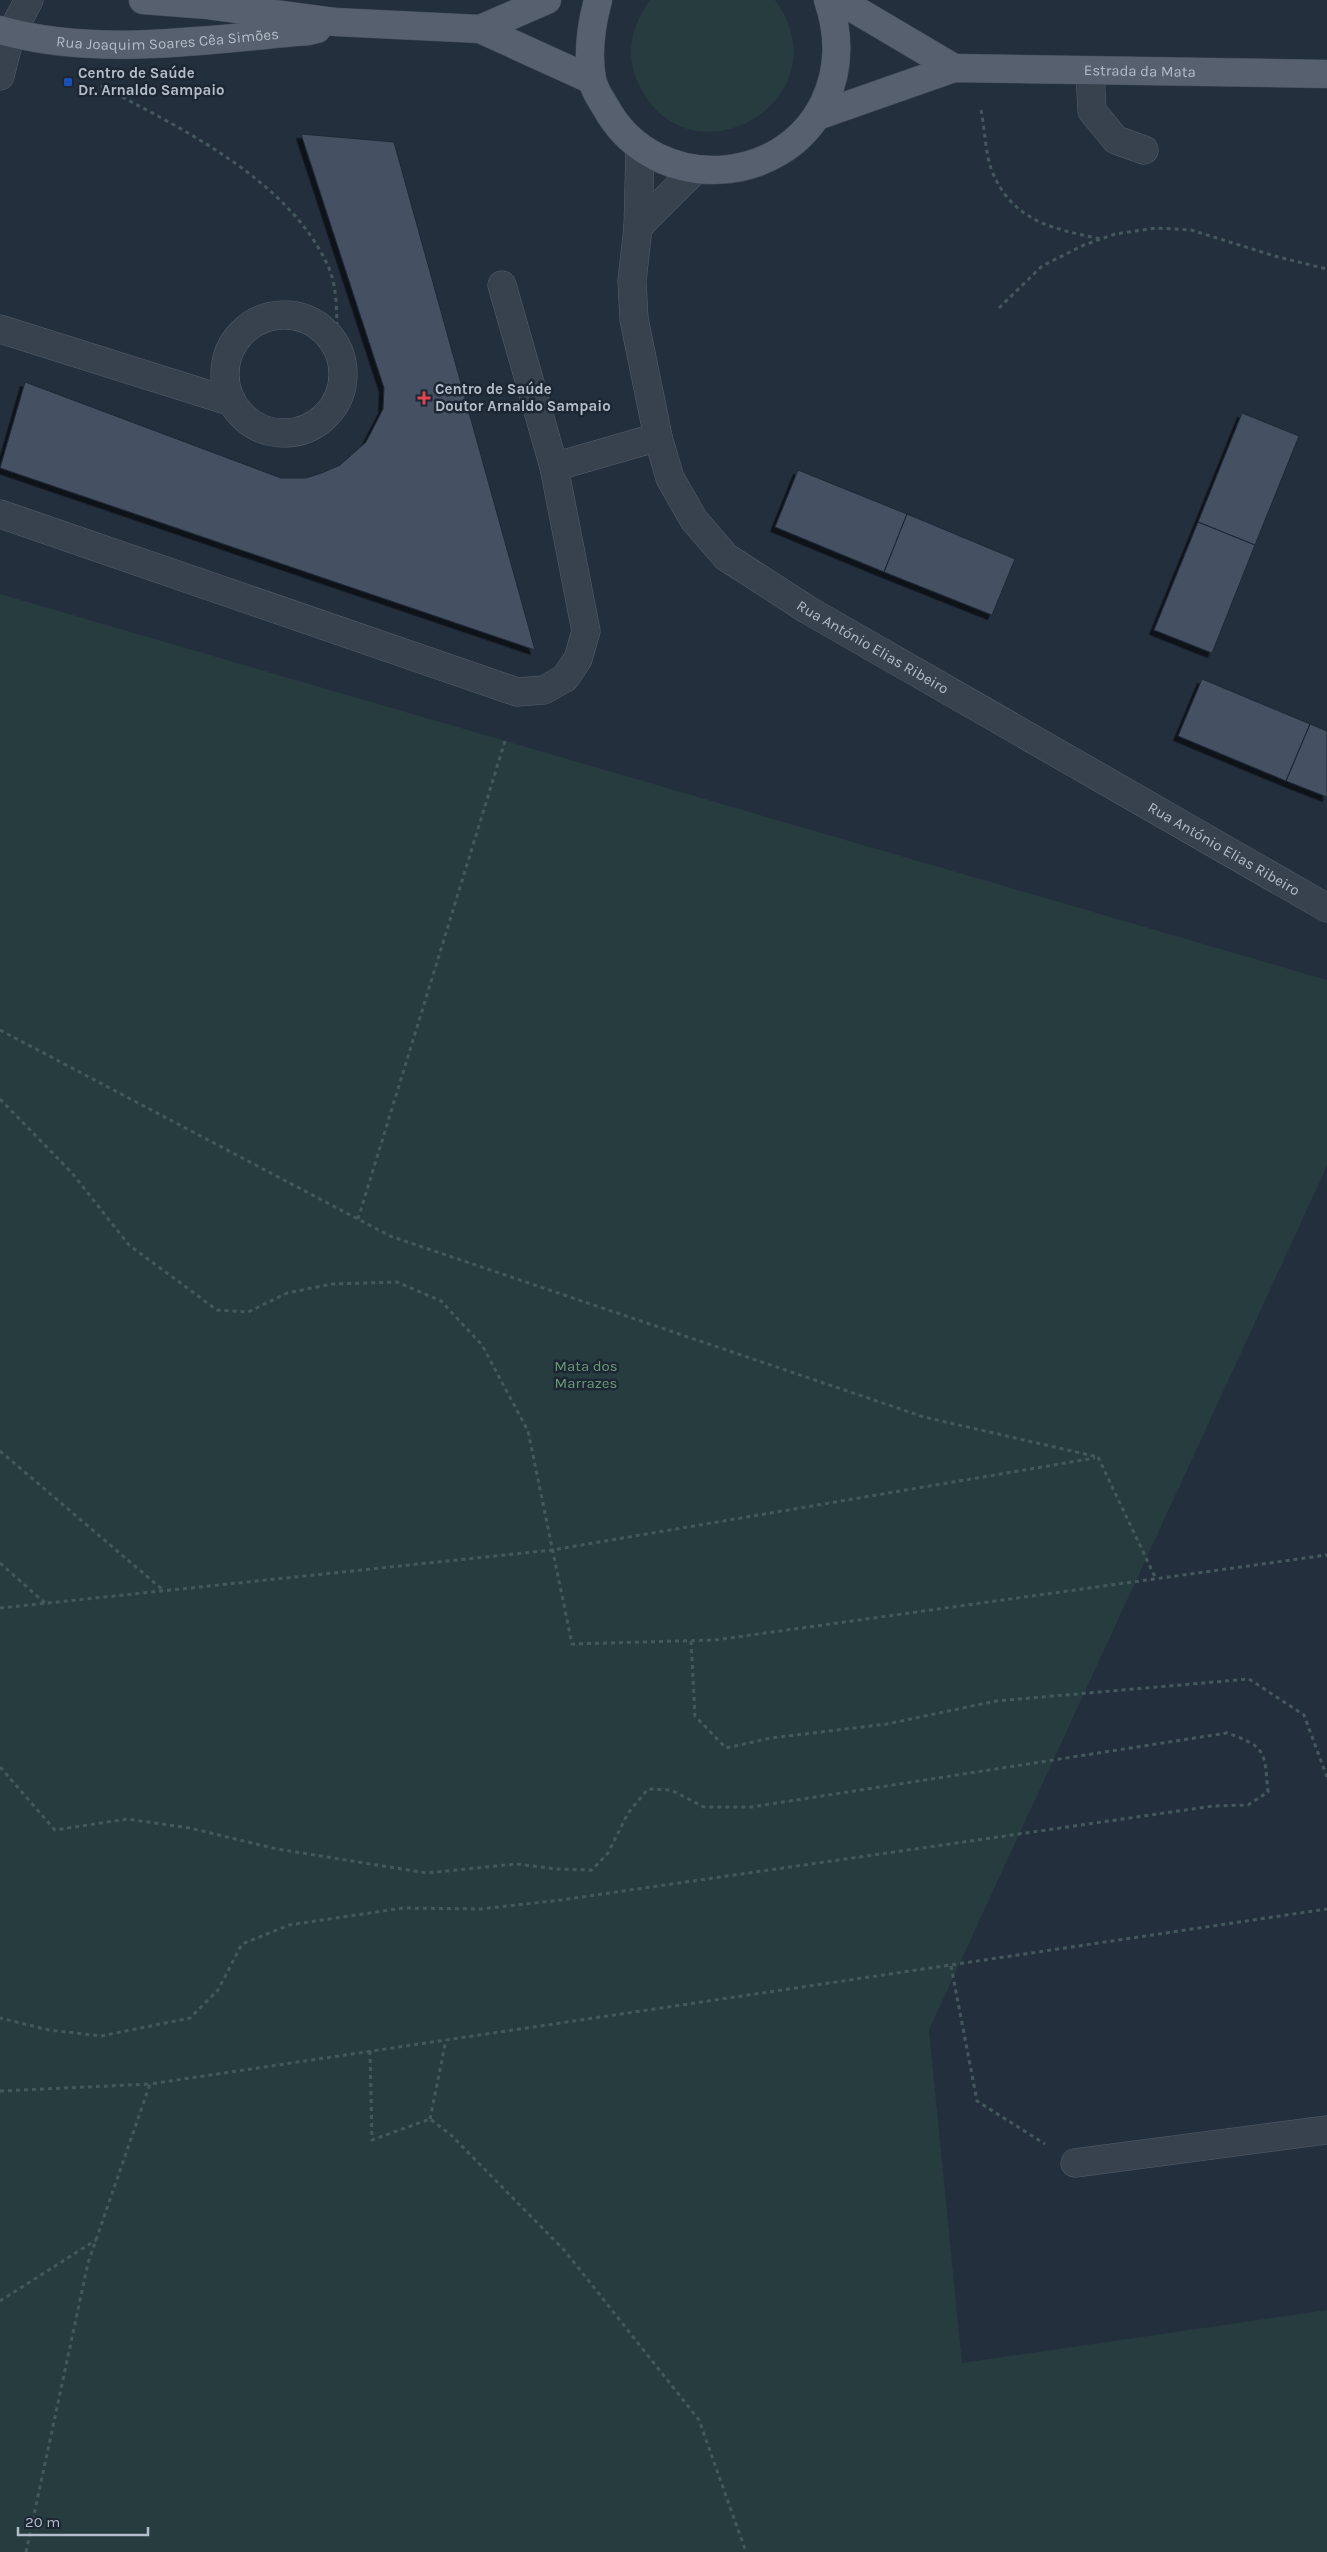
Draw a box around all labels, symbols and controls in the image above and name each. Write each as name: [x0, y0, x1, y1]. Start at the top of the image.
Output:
street label: Rua Joaquim Soares Cêa Simões: [55, 25, 280, 54]
street label: Estrada da Mata: [1084, 61, 1196, 81]
place label: Centro de Saúde Dr. Arnaldo Sampaio: [78, 64, 225, 99]
marker: Centro de Saúde Dr. Arnaldo Sampaio: [62, 76, 74, 88]
place label: Centro de Saúde Doutor Arnaldo Sampaio: [435, 380, 611, 415]
marker: Centro de Saúde Doutor Arnaldo Sampaio: [417, 391, 431, 405]
street label: Rua António Elias Ribeiro: [793, 596, 952, 698]
street label: Rua António Elias Ribeiro: [1145, 798, 1303, 899]
park label: Mata dos Marrazes: [554, 1357, 618, 1392]
scale bar: [18, 2504, 148, 2536]
text: 20 m: [25, 2513, 60, 2531]

